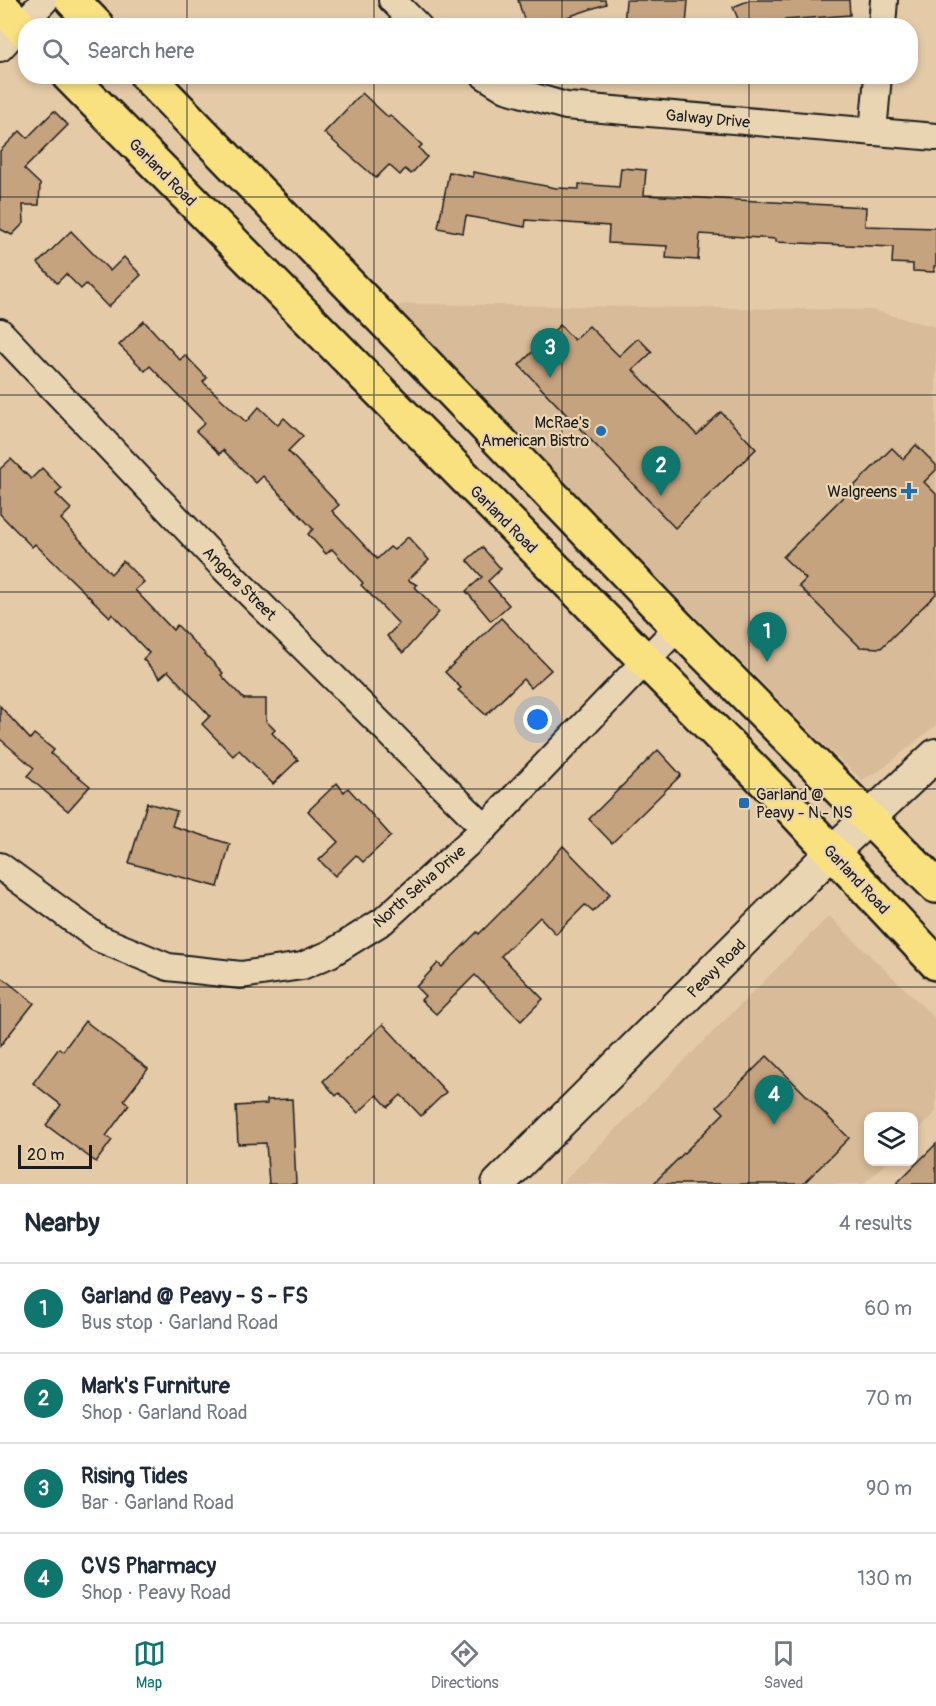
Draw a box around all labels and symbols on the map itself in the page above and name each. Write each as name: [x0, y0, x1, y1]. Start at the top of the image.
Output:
street label: Galway Drive: [665, 105, 751, 133]
street label: Garland Road: [124, 135, 200, 211]
pin: 3: [530, 328, 570, 378]
place label: McRae's American Bistro: [481, 413, 589, 451]
marker: McRae's American Bistro: [594, 424, 608, 438]
pin: 2: [642, 446, 680, 496]
street label: Garland Road: [465, 482, 541, 558]
place label: Walgreens: [827, 482, 897, 502]
marker: Walgreens: [902, 484, 916, 498]
street label: Angora Street: [198, 543, 281, 625]
pin: 1: [748, 612, 786, 662]
your location: [523, 705, 552, 734]
place label: Garland @ Peavy - N - NS: [756, 785, 853, 823]
marker: Garland @ Peavy - N - NS: [737, 796, 751, 810]
street label: North Selva Drive: [369, 841, 470, 932]
street label: Garland Road: [819, 841, 894, 919]
street label: Peavy Road: [683, 935, 750, 1002]
pin: 4: [754, 1076, 794, 1125]
scale bar: [18, 1142, 92, 1170]

